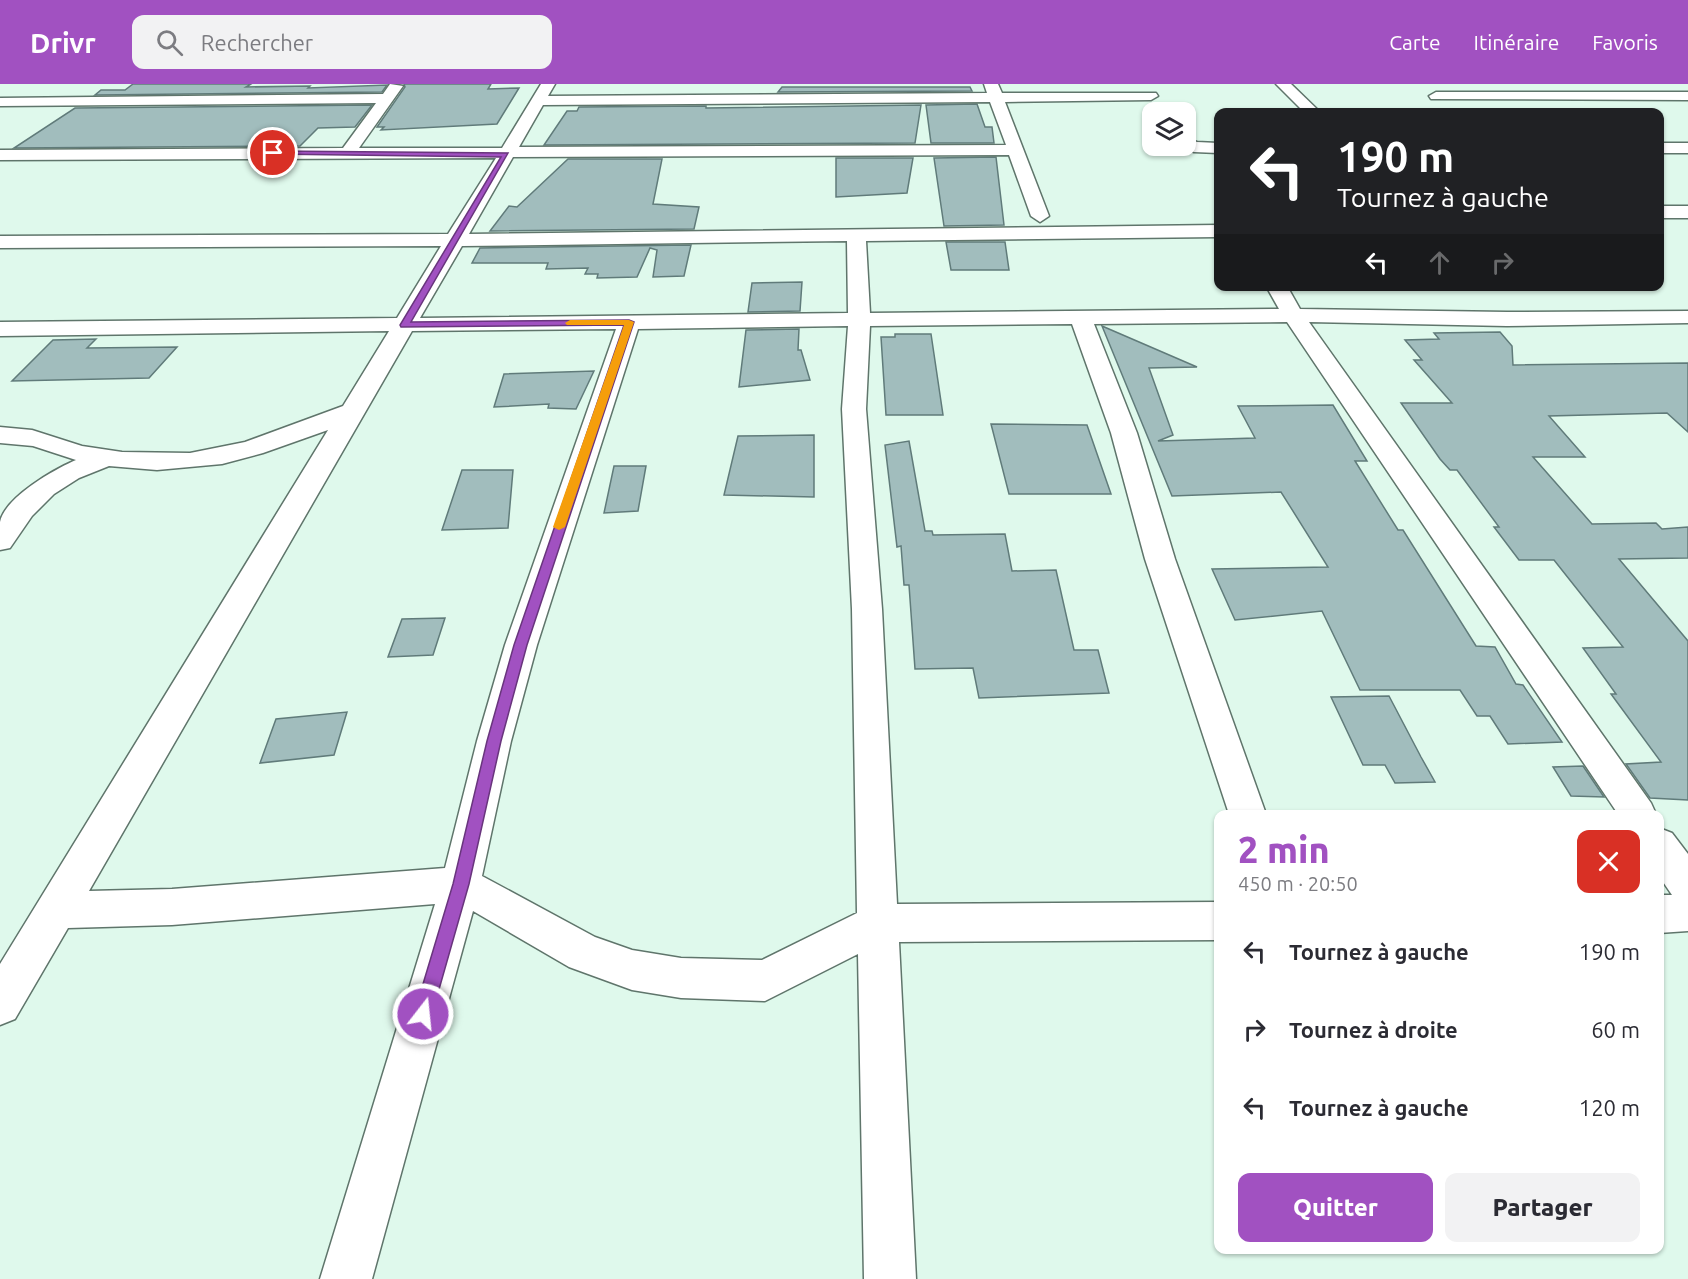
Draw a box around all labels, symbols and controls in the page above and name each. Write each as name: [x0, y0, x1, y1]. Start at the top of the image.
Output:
search box: [132, 15, 552, 69]
icon: search: [153, 26, 186, 59]
text: Drivr: [30, 27, 96, 58]
text: Rechercher: [201, 30, 313, 55]
text: Carte: [1389, 30, 1441, 54]
text: Itinéraire: [1474, 30, 1559, 54]
text: Favoris: [1592, 30, 1658, 54]
map controls: [1142, 102, 1196, 156]
button: layers: [1142, 102, 1196, 156]
pin: [247, 127, 298, 178]
icon: left: [1238, 132, 1316, 210]
text: 190 m: [1337, 133, 1454, 180]
icon: arrive: [256, 136, 289, 169]
text: Tournez à gauche: [1337, 182, 1549, 212]
icon: left: [1360, 246, 1393, 279]
icon: ahead: [1423, 246, 1456, 279]
icon: right: [1486, 246, 1519, 279]
text: 2 min: [1238, 829, 1330, 870]
button: close: [1577, 830, 1640, 893]
text: 450 m · 20:50: [1238, 872, 1358, 895]
icon: left: [1238, 935, 1271, 968]
text: Tournez à gauche: [1289, 939, 1469, 964]
text: 190 m: [1579, 939, 1640, 964]
position arrow: [391, 982, 455, 1046]
icon: right: [1238, 1013, 1271, 1046]
text: Tournez à droite: [1289, 1017, 1458, 1042]
text: 60 m: [1591, 1017, 1640, 1042]
icon: left: [1238, 1091, 1271, 1124]
text: Tournez à gauche: [1289, 1095, 1469, 1120]
text: 120 m: [1579, 1095, 1640, 1120]
button: Quitter: [1238, 1173, 1433, 1242]
button: Partager: [1445, 1173, 1640, 1242]

